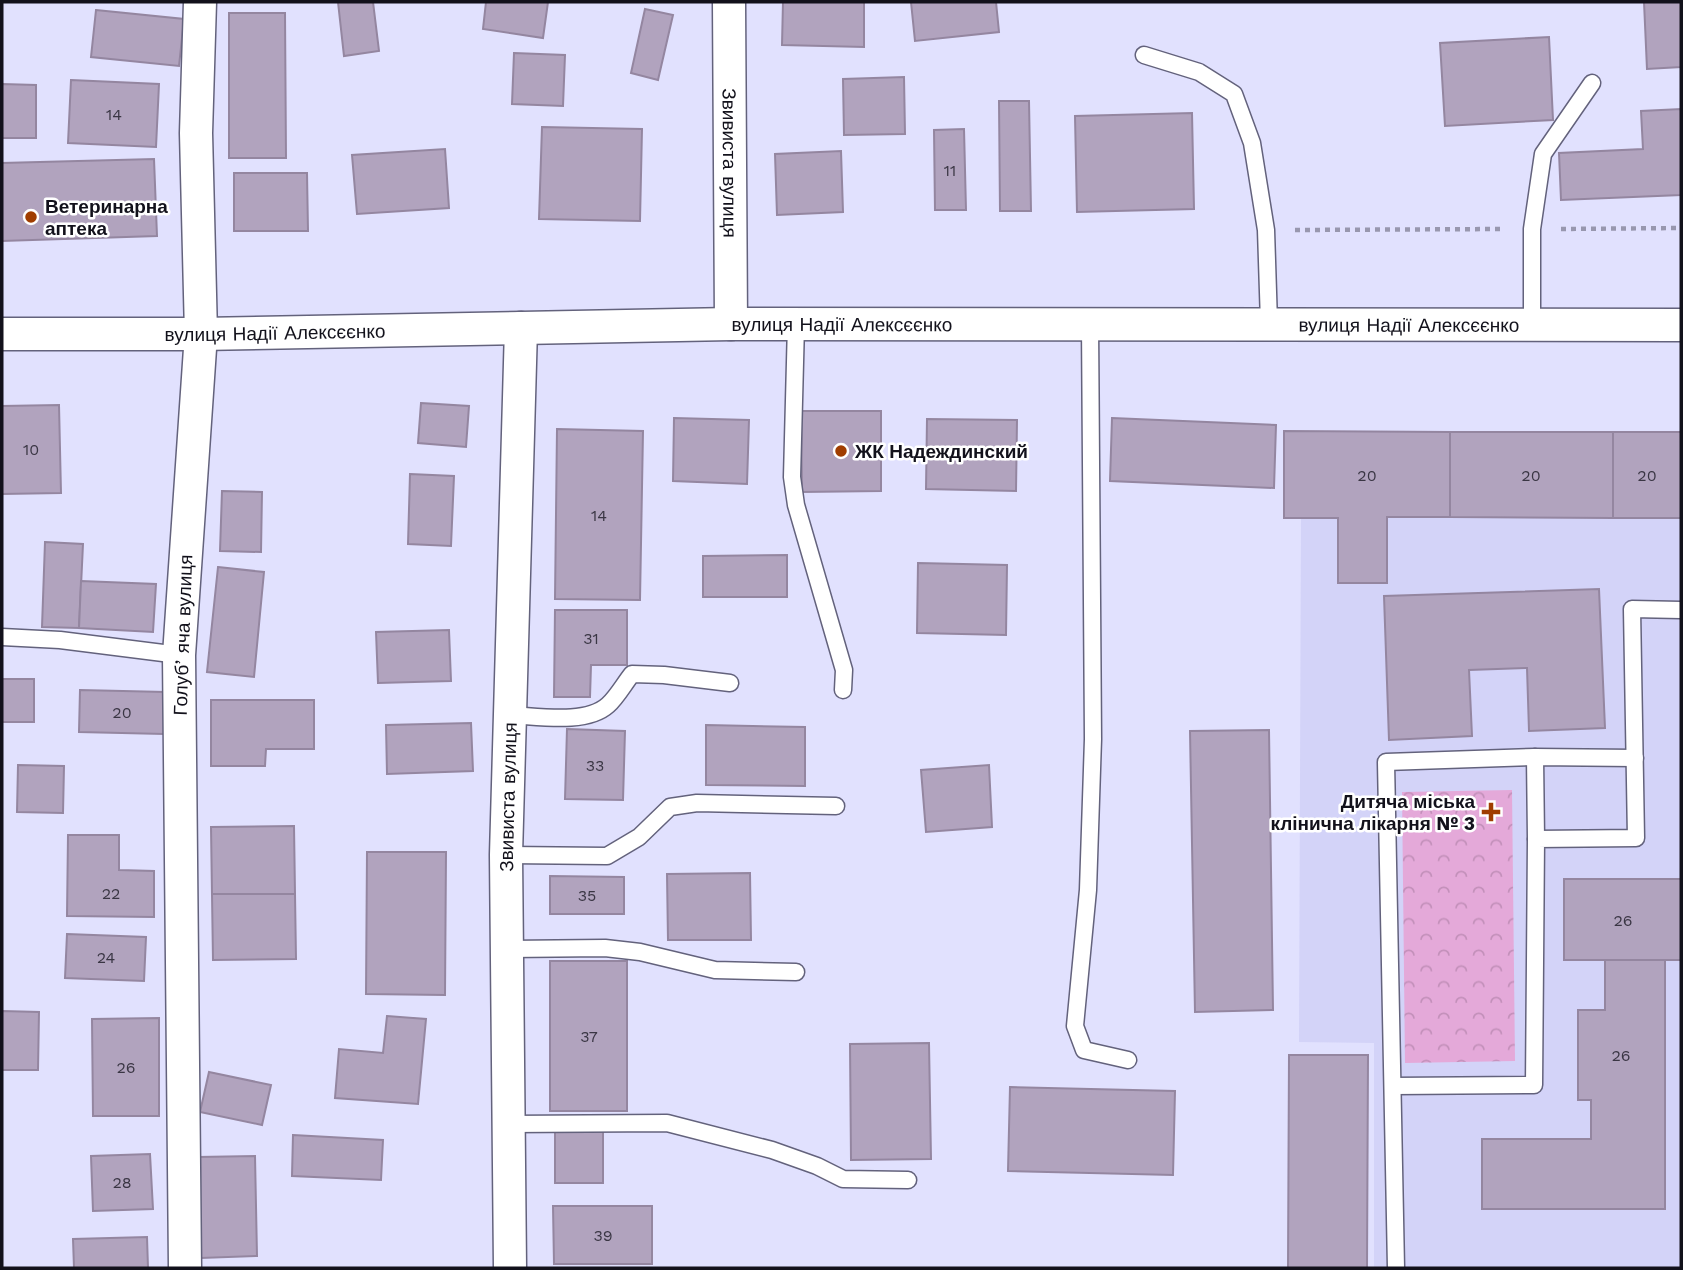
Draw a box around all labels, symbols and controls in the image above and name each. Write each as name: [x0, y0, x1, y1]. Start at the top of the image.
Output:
street label: Звивиста вулиця: [718, 88, 742, 238]
house number: 14: [106, 105, 122, 124]
house number: 11: [944, 161, 956, 180]
place label: Ветеринарна аптека: [45, 195, 168, 240]
marker: Ветеринарна аптека: [23, 209, 39, 225]
street label: вулиця Надії Алексєєнко: [731, 313, 952, 336]
street label: вулиця Надії Алексєєнко: [1298, 313, 1519, 336]
street label: вулиця Надії Алексєєнко: [165, 319, 386, 346]
house number: 10: [23, 440, 39, 459]
place label: ЖК Надеждинский: [854, 440, 1028, 463]
marker: ЖК Надеждинский: [833, 443, 849, 459]
house number: 20: [1357, 466, 1377, 485]
house number: 20: [1521, 466, 1541, 485]
house number: 20: [1637, 466, 1657, 485]
house number: 14: [591, 506, 607, 525]
street label: Голубʼяча вулиця: [169, 554, 197, 716]
house number: 31: [583, 629, 599, 648]
house number: 20: [112, 703, 132, 722]
street label: Звивиста вулиця: [494, 722, 521, 872]
house number: 33: [586, 756, 604, 775]
place label: Дитяча міська клінична лікарня № 3: [1270, 790, 1475, 835]
marker: Дитяча міська клінична лікарня № 3: [1481, 802, 1501, 822]
house number: 22: [102, 884, 120, 903]
house number: 35: [578, 886, 596, 905]
house number: 26: [1613, 911, 1633, 930]
house number: 24: [97, 948, 116, 967]
house number: 37: [580, 1027, 598, 1046]
house number: 26: [1611, 1046, 1631, 1065]
house number: 26: [116, 1058, 136, 1077]
house number: 28: [112, 1173, 132, 1192]
house number: 39: [593, 1226, 613, 1245]

